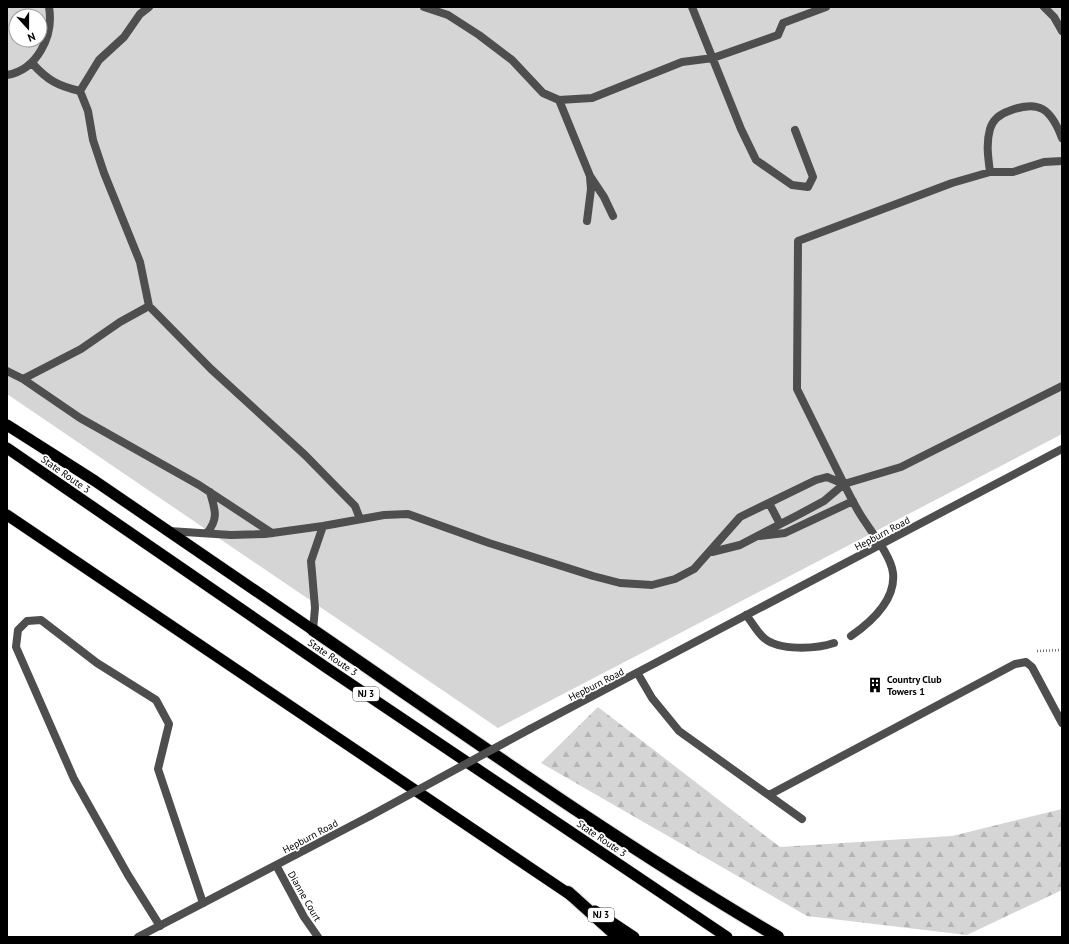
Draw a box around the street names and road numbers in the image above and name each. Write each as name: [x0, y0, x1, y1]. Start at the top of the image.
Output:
street label: State Route 3: [38, 453, 93, 496]
street label: Hepburn Road: [852, 513, 912, 553]
street label: State Route 3: [305, 636, 360, 679]
street label: Hepburn Road: [566, 665, 626, 704]
road number: NJ 3: [353, 687, 379, 701]
street label: Hepburn Road: [280, 816, 340, 856]
street label: State Route 3: [574, 817, 629, 860]
street label: Dianne Court: [285, 869, 325, 924]
road number: NJ 3: [588, 908, 614, 922]

